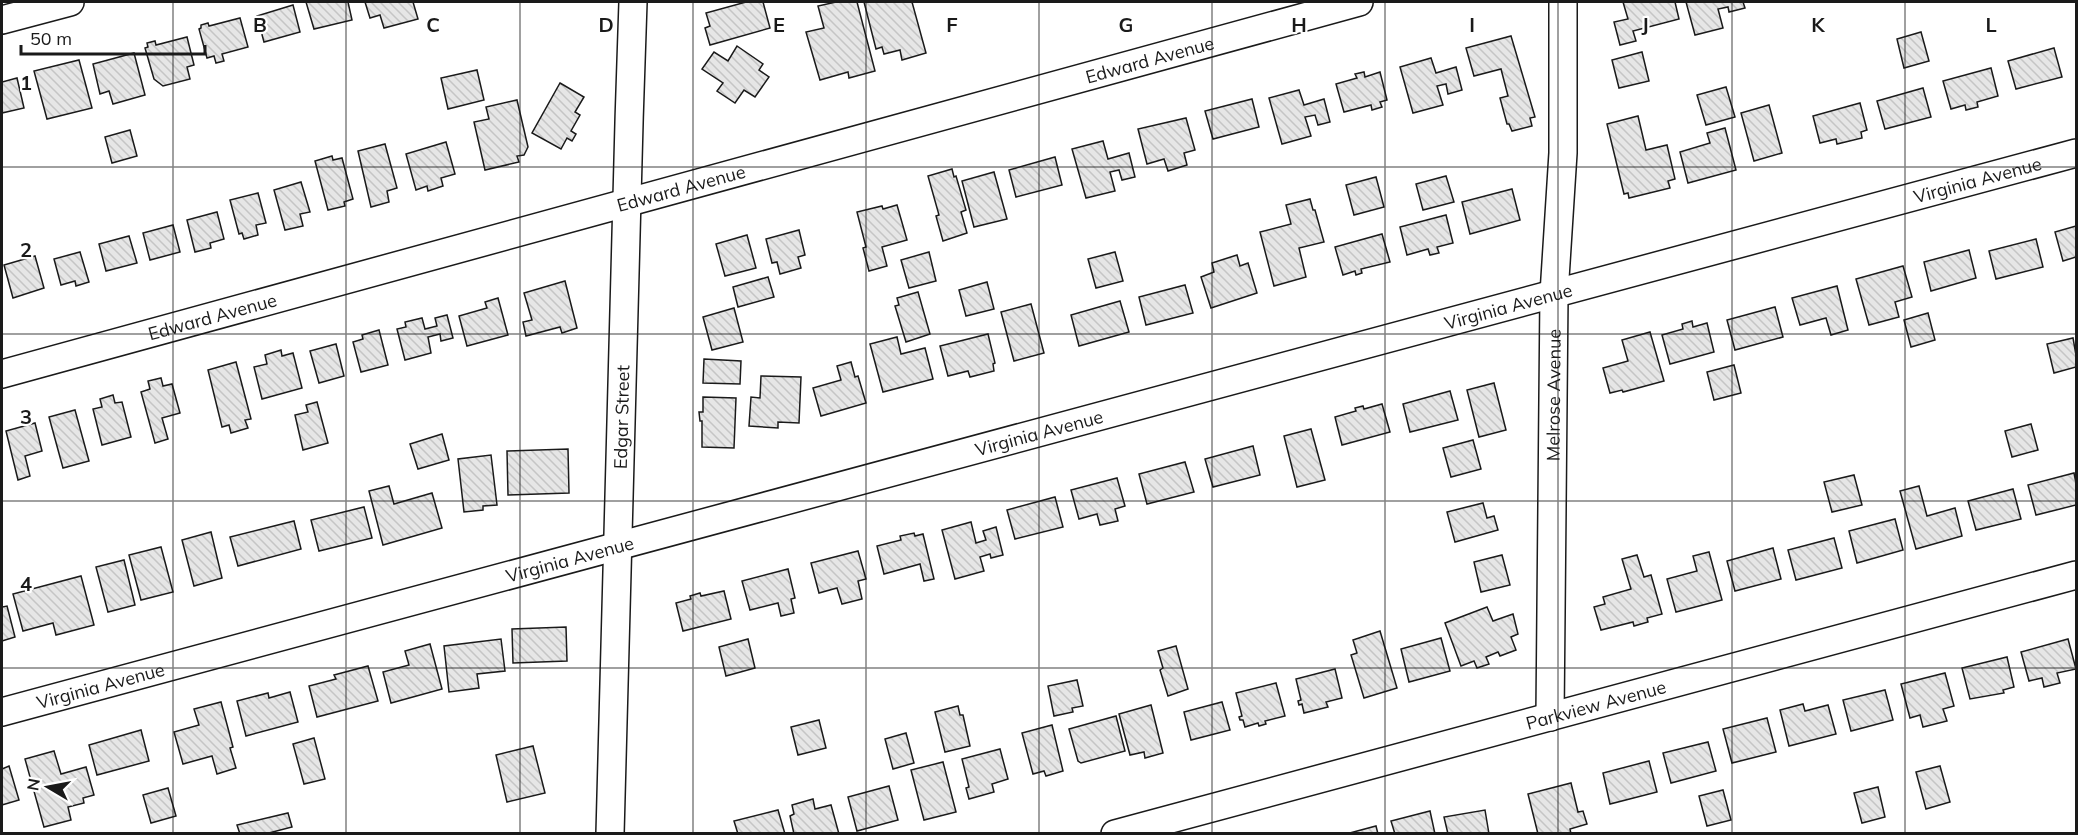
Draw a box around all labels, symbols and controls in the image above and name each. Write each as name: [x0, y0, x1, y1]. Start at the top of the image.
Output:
text: B: [253, 12, 267, 37]
text: C: [426, 12, 440, 37]
text: D: [598, 12, 614, 37]
text: E: [773, 12, 785, 37]
text: F: [946, 12, 958, 37]
text: G: [1119, 12, 1133, 37]
text: H: [1291, 12, 1307, 37]
text: I: [1469, 12, 1475, 37]
text: J: [1641, 12, 1649, 37]
text: K: [1811, 12, 1825, 37]
text: L: [1985, 12, 1997, 37]
scale bar: [21, 18, 206, 56]
text: 50 m: [30, 27, 72, 50]
street label: Edward Avenue: [1083, 31, 1216, 88]
text: 1: [20, 70, 32, 95]
street label: Virginia Avenue: [1911, 151, 2044, 208]
street label: Edward Avenue: [614, 159, 748, 216]
text: 2: [20, 237, 32, 262]
street label: Virginia Avenue: [1442, 278, 1575, 334]
street label: Edward Avenue: [145, 288, 279, 345]
street label: Melrose Avenue: [1541, 329, 1565, 461]
street label: Edgar Street: [608, 365, 634, 469]
text: 3: [20, 404, 32, 429]
street label: Virginia Avenue: [972, 404, 1106, 461]
street label: Virginia Avenue: [503, 531, 636, 587]
text: 4: [20, 571, 32, 596]
street label: Virginia Avenue: [34, 657, 167, 714]
street label: Parkview Avenue: [1523, 675, 1668, 734]
north arrow: [18, 757, 78, 817]
text: N: [22, 777, 44, 792]

